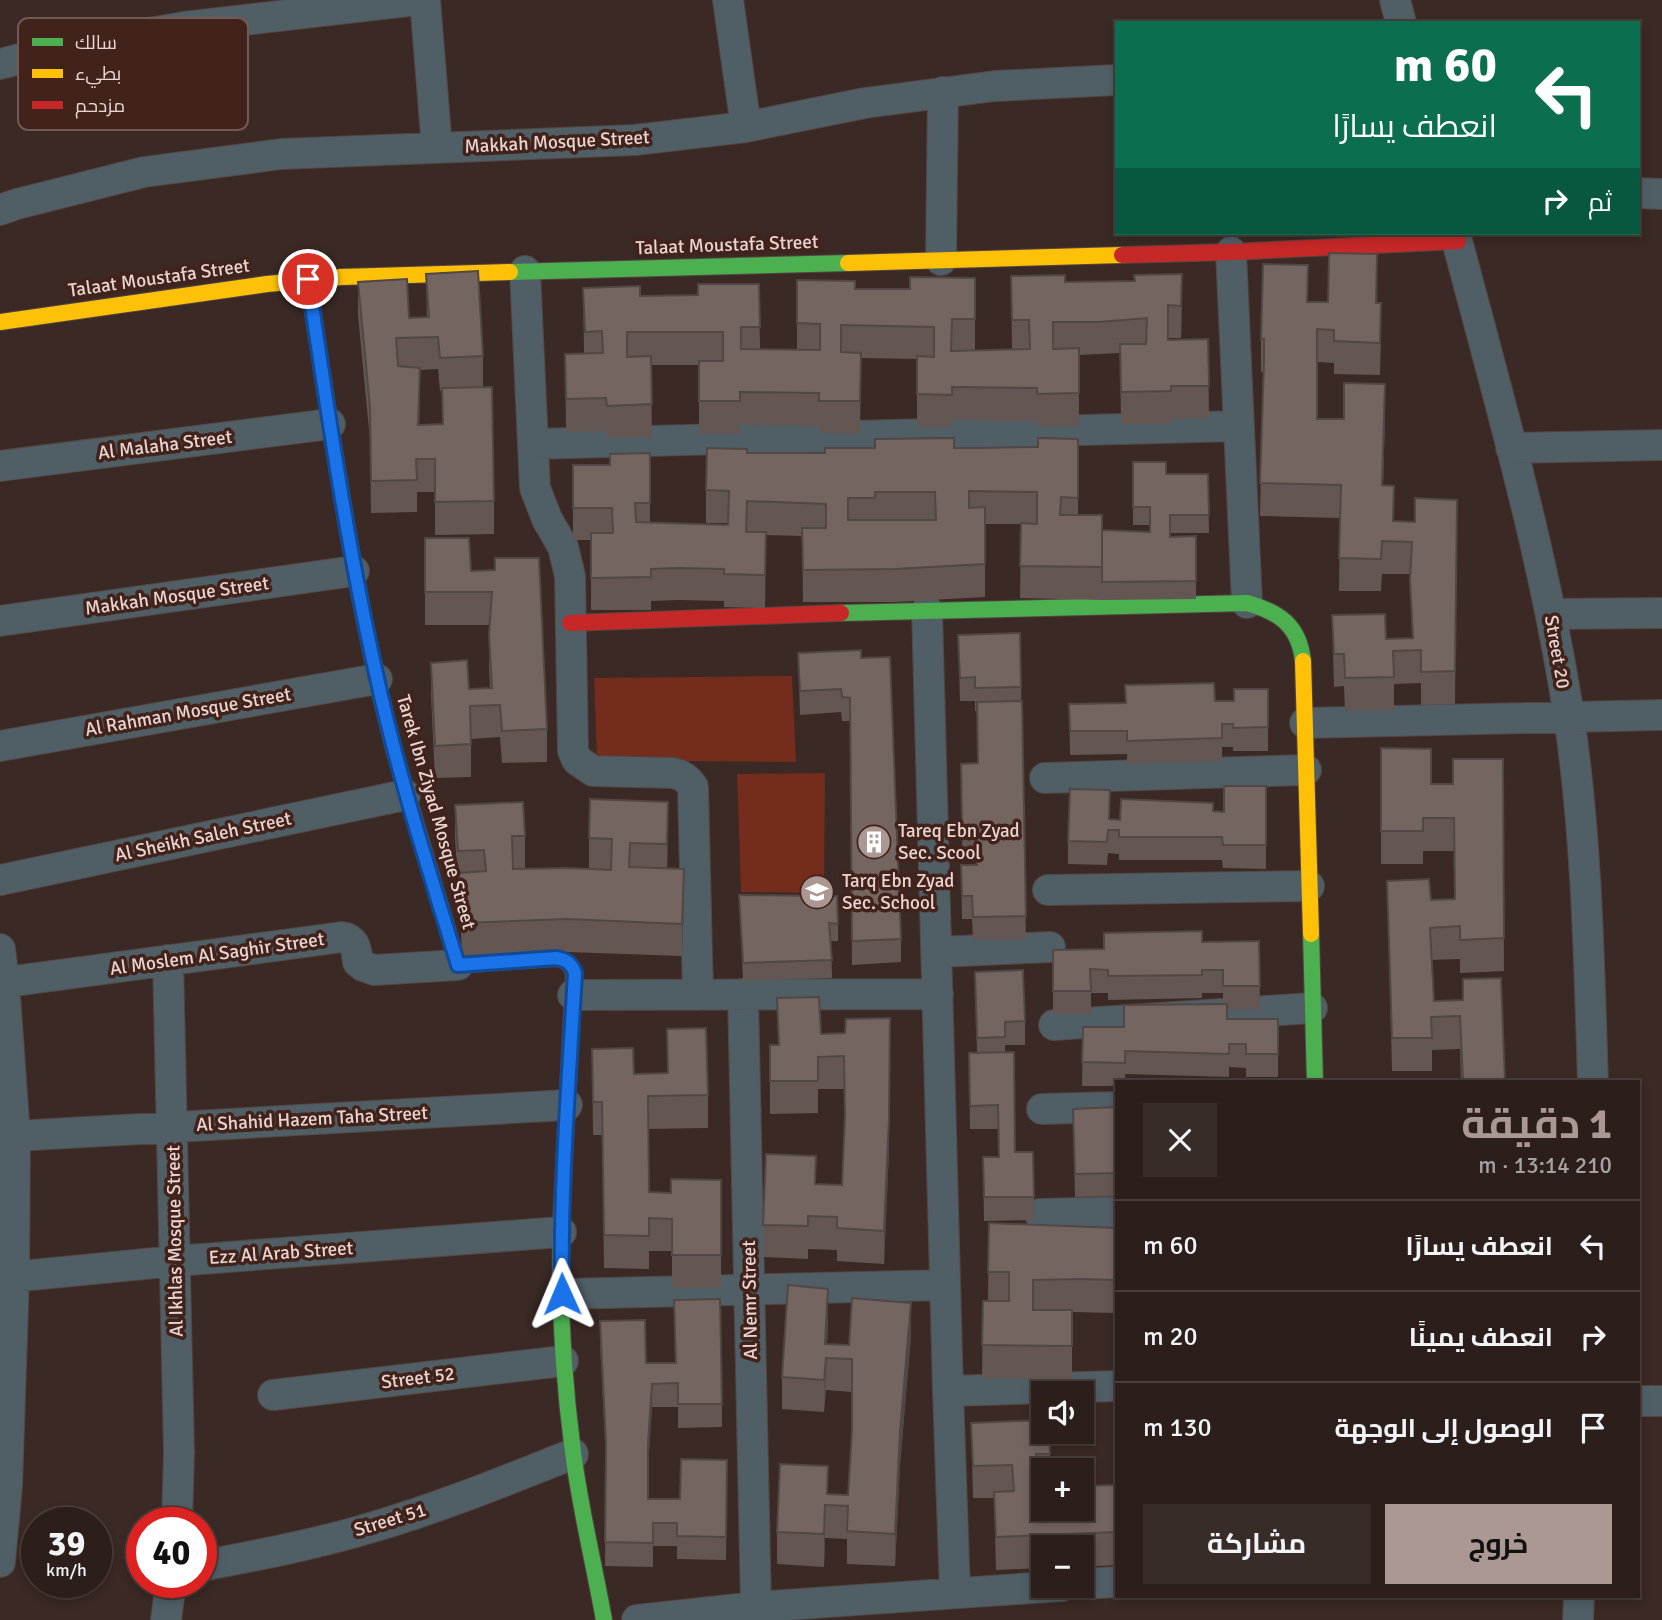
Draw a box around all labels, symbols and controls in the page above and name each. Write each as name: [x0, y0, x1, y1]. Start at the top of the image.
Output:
legend: [18, 18, 248, 130]
text: سالك: [75, 31, 117, 55]
text: 60 m: [1394, 35, 1497, 95]
icon: left: [1521, 49, 1612, 140]
text: بطيء: [75, 62, 121, 88]
text: مزدحم: [75, 94, 125, 119]
text: انعطف يسارًا: [1332, 107, 1497, 146]
street label: Makkah Mosque Street: [464, 125, 651, 159]
icon: right: [1536, 182, 1574, 220]
text: ثم: [1588, 187, 1612, 219]
street label: Talaat Moustafa Street: [635, 230, 819, 260]
pin: [278, 249, 338, 309]
street label: Talaat Moustafa Street: [67, 253, 252, 303]
icon: arrive: [289, 260, 327, 298]
street label: Al Malaha Street: [97, 425, 234, 465]
street label: Makkah Mosque Street: [84, 571, 271, 621]
street label: Street 20: [1539, 613, 1575, 691]
street label: Al Rahman Mosque Street: [83, 682, 293, 742]
street label: Tarek Ibn Ziyad Mosque Street: [391, 692, 481, 932]
street label: Al Sheikh Saleh Street: [113, 806, 294, 867]
place label: Tareq Ebn Zyad Sec. Scool: [898, 819, 1020, 865]
building icon: Tareq Ebn Zyad Sec. Scool: [855, 823, 893, 861]
place label: Tarq Ebn Zyad Sec. School: [842, 869, 954, 915]
school or university icon: Tarq Ebn Zyad Sec. School: [798, 873, 836, 911]
street label: Al Moslem Al Saghir Street: [108, 927, 326, 981]
text: 1 دقيقة: [1461, 1099, 1612, 1150]
street label: Al Shahid Hazem Taha Street: [195, 1101, 429, 1137]
button: close: [1143, 1103, 1217, 1177]
street label: Al Ikhlas Mosque Street: [161, 1145, 189, 1337]
text: 210 m · 13:14: [1478, 1151, 1612, 1180]
icon: left: [1574, 1227, 1612, 1265]
text: 60 m: [1143, 1230, 1198, 1262]
text: انعطف يسارًا: [1405, 1231, 1553, 1263]
street label: Ezz Al Arab Street: [208, 1236, 354, 1270]
street label: Al Nemr Street: [737, 1240, 763, 1360]
position arrow: [525, 1257, 599, 1331]
icon: right: [1574, 1318, 1612, 1356]
text: 20 m: [1143, 1321, 1198, 1353]
text: انعطف يمينًا: [1409, 1322, 1553, 1354]
street label: Street 52: [380, 1362, 456, 1394]
map controls: [1031, 1381, 1094, 1598]
button: sound: [1031, 1381, 1094, 1444]
icon: arrive: [1574, 1409, 1612, 1447]
text: 130 m: [1143, 1412, 1212, 1444]
text: الوصول إلى الوجهة: [1334, 1413, 1553, 1445]
button: +: [1031, 1458, 1094, 1521]
street label: Street 51: [351, 1498, 429, 1542]
button: مشاركة: [1143, 1504, 1371, 1584]
button: خروج: [1385, 1504, 1612, 1584]
speed limit sign: 40: [126, 1507, 217, 1598]
text: 39: [48, 1522, 85, 1565]
button: −: [1031, 1535, 1094, 1598]
text: km/h: [46, 1559, 87, 1581]

